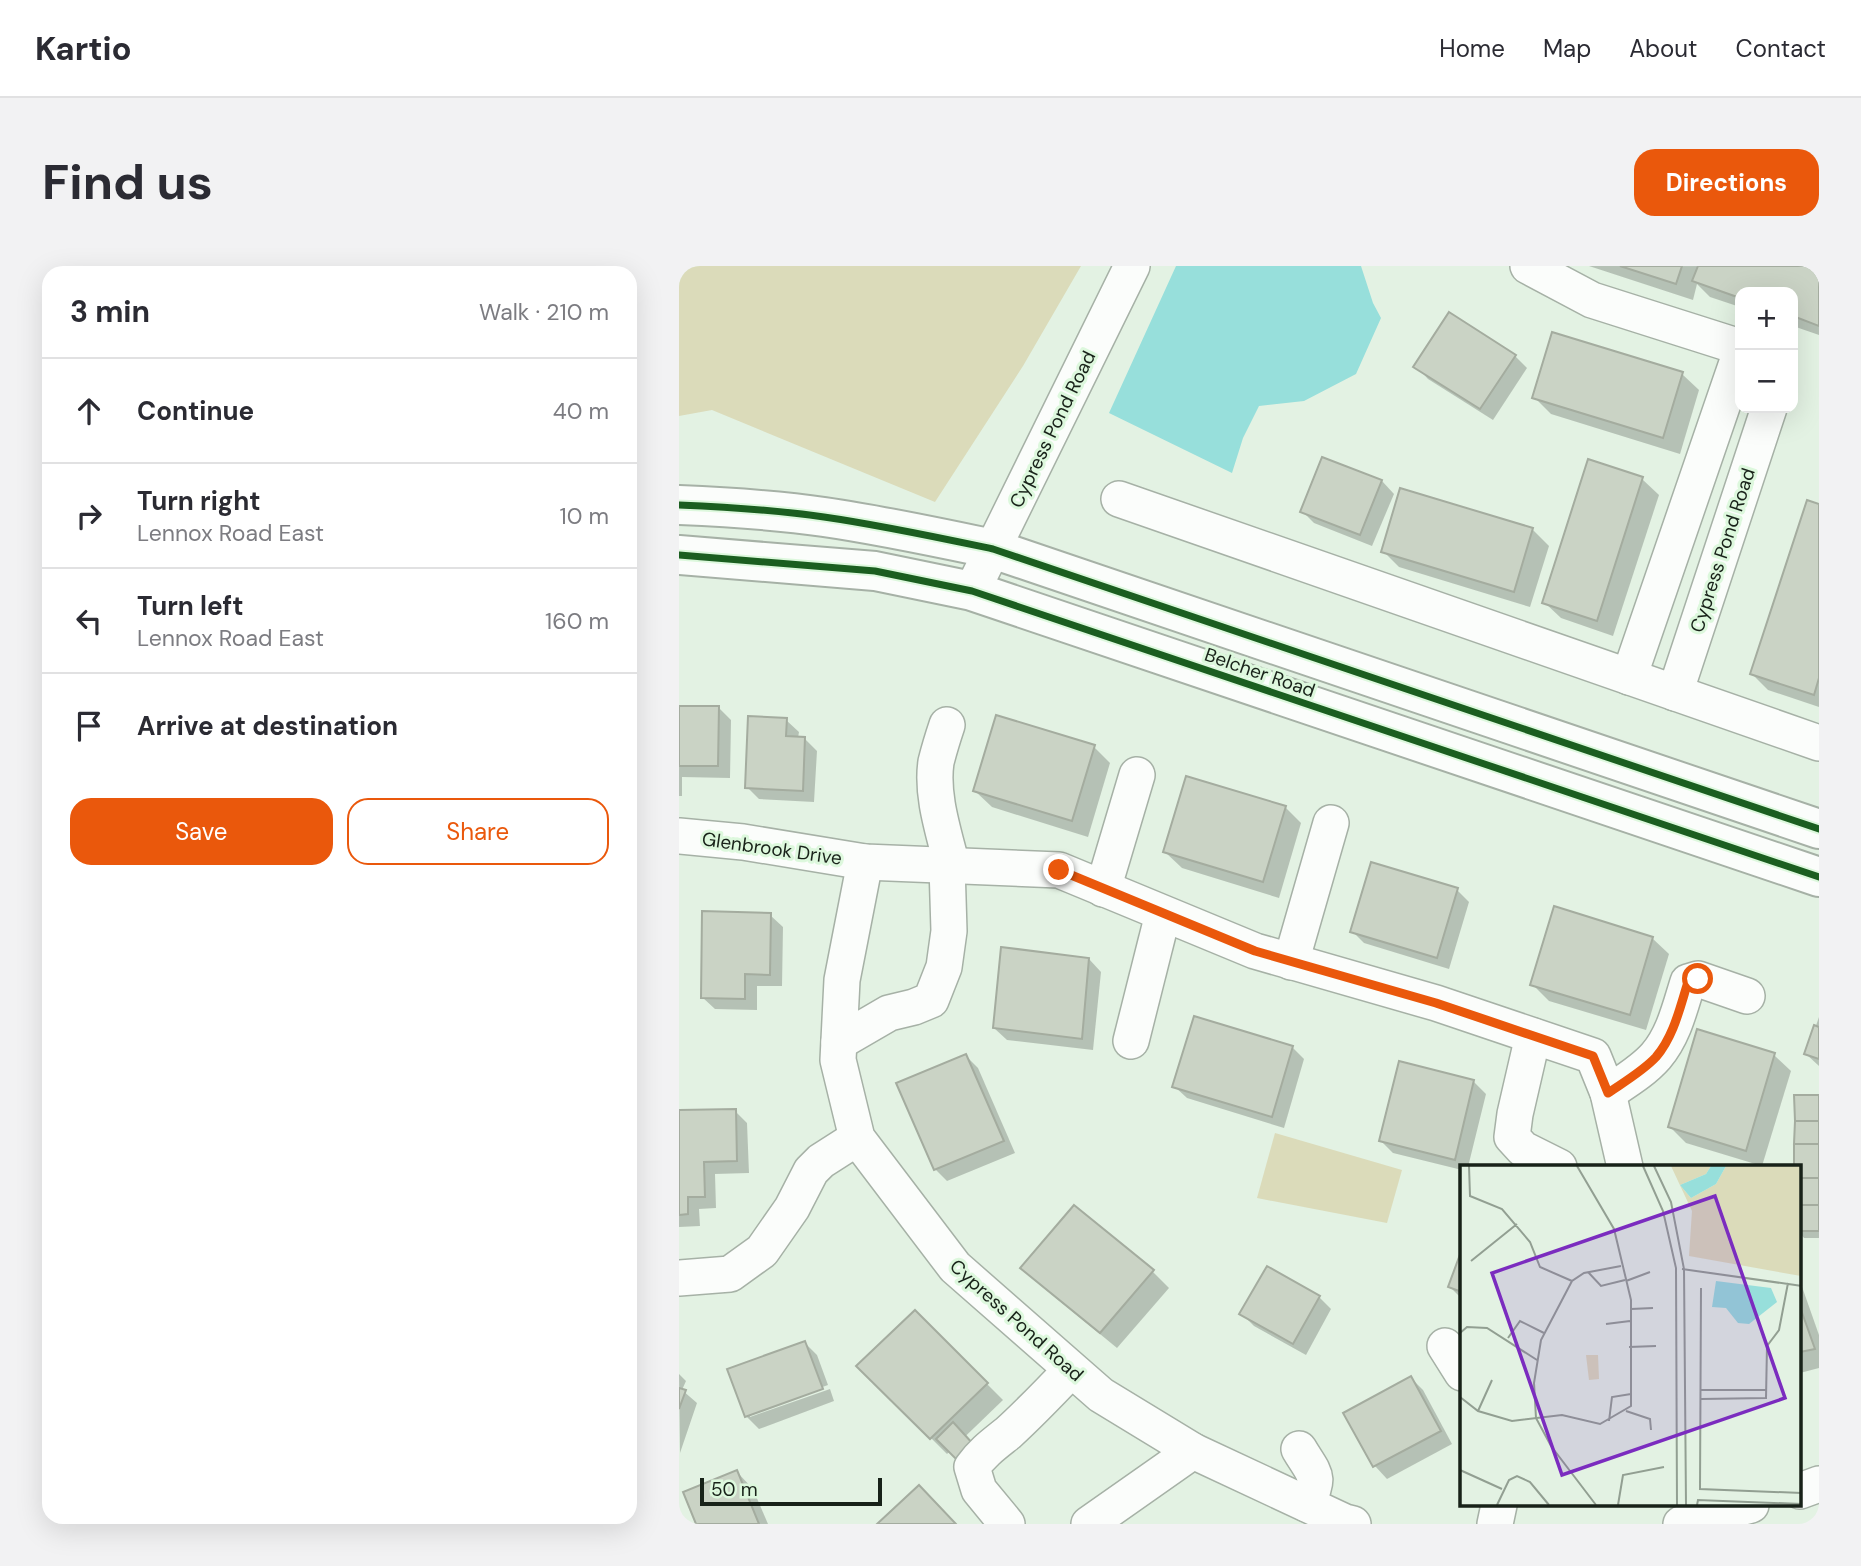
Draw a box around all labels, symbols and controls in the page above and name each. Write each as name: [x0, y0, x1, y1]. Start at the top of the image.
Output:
text: Kartio: [35, 27, 132, 70]
text: Home: [1439, 33, 1505, 64]
text: Map: [1543, 33, 1591, 64]
text: About: [1629, 33, 1698, 64]
text: Contact: [1736, 33, 1826, 64]
button: Directions: [1634, 149, 1819, 216]
text: Find us: [42, 150, 213, 214]
map controls: [1735, 287, 1798, 413]
button: +: [1735, 287, 1798, 350]
text: 3 min: [70, 292, 150, 331]
text: Walk · 210 m: [479, 297, 609, 327]
street label: Cypress Pond Road: [1004, 347, 1101, 512]
button: −: [1735, 350, 1798, 413]
icon: ahead: [70, 392, 108, 430]
text: Continue: [137, 394, 254, 428]
text: 40 m: [553, 396, 609, 426]
street label: Cypress Pond Road: [1684, 465, 1761, 636]
text: Turn right: [137, 484, 261, 518]
icon: right: [70, 497, 108, 535]
text: 10 m: [559, 501, 609, 531]
text: Lennox Road East: [137, 518, 324, 548]
text: Turn left: [137, 589, 244, 623]
icon: left: [70, 602, 108, 640]
text: 160 m: [545, 606, 609, 636]
text: Lennox Road East: [137, 623, 324, 653]
street label: Belcher Road: [1201, 642, 1318, 703]
icon: arrive: [70, 707, 108, 745]
text: Arrive at destination: [137, 709, 398, 743]
button: Save: [70, 798, 333, 865]
button: Share: [347, 798, 609, 865]
street label: Glenbrook Drive: [700, 826, 844, 871]
route end: [1043, 854, 1074, 885]
route start: [1682, 963, 1713, 994]
inset map: [1460, 1165, 1801, 1506]
street label: Cypress Pond Road: [945, 1254, 1089, 1387]
scale bar: [700, 1475, 882, 1507]
text: 50 m: [711, 1477, 758, 1502]

